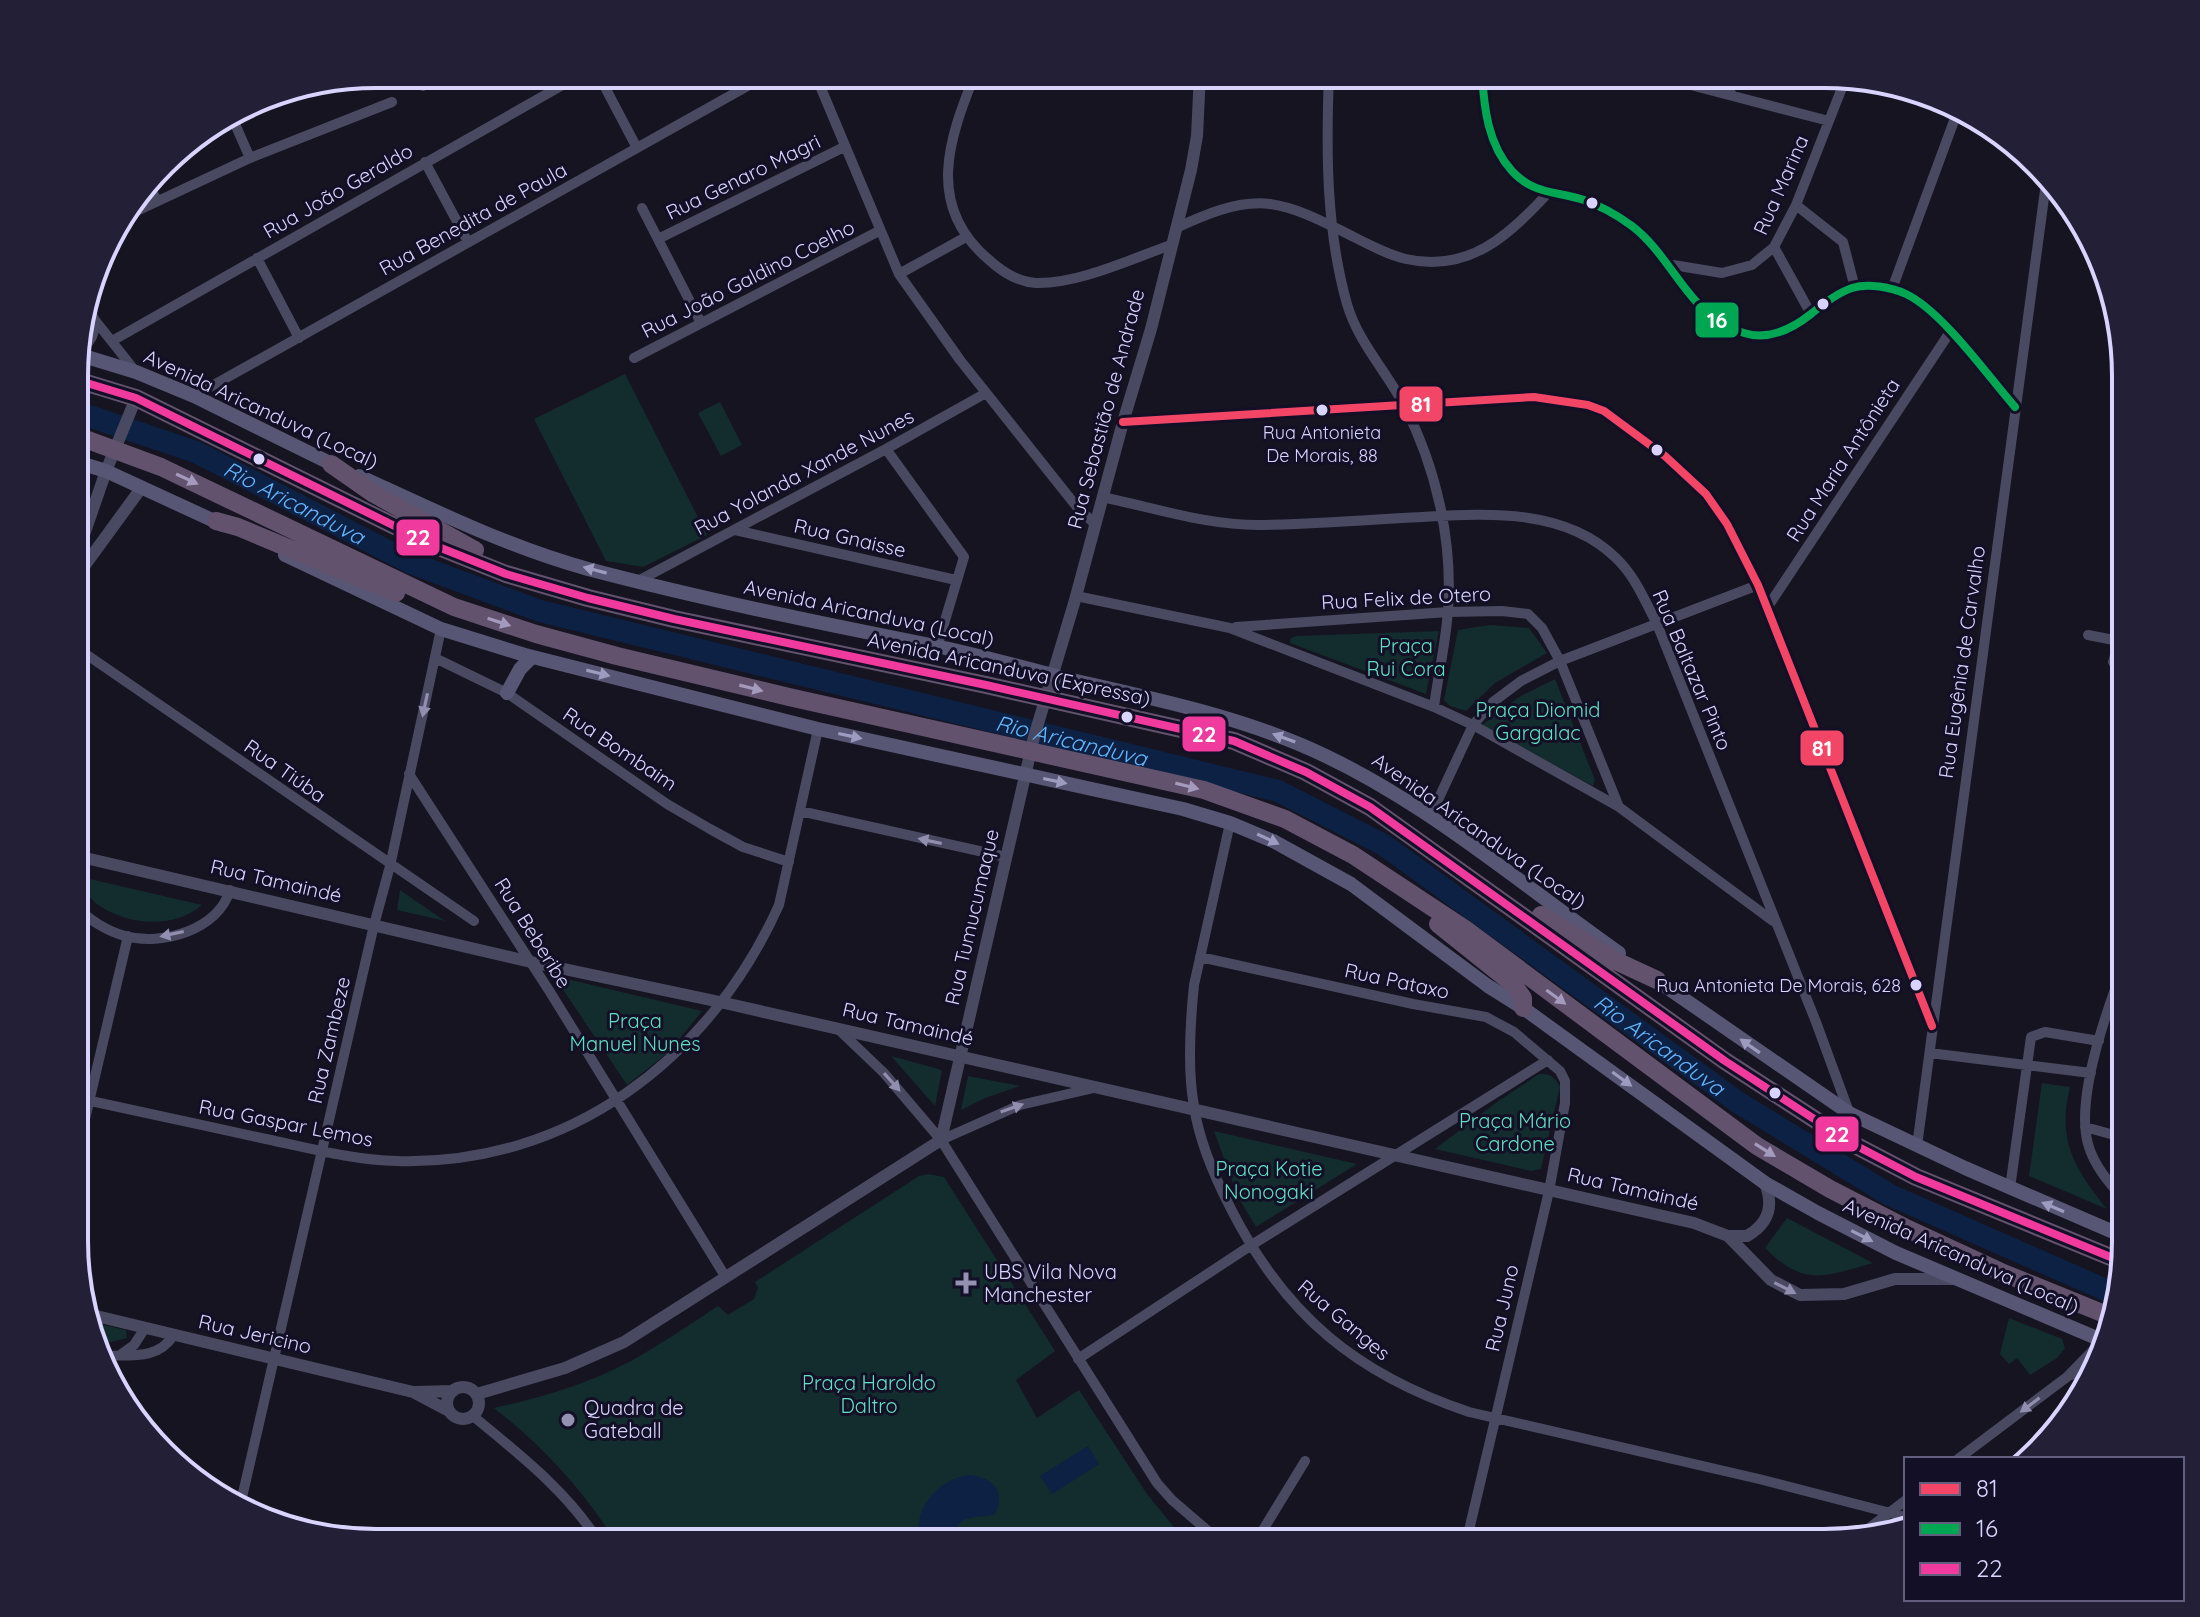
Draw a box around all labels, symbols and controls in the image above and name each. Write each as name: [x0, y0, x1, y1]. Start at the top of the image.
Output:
street label: Rua Genaro Magri: [661, 128, 824, 225]
street label: Rua Marina: [1747, 131, 1814, 239]
street label: Rua João Geraldo: [258, 138, 417, 244]
street label: Rua Benedita de Paula: [375, 157, 571, 281]
unlabelled marker: [1584, 195, 1600, 211]
street label: Rua João Galdino Coelho: [637, 214, 859, 343]
street label: Rua Sebastião de Andrade: [1061, 286, 1150, 532]
unlabelled marker: [1815, 296, 1831, 312]
line badge: 16: [1694, 301, 1740, 339]
text: 16: [1707, 306, 1727, 334]
street label: Avenida Aricanduva (Local): [140, 343, 382, 474]
street label: Rua Maria Antônieta: [1780, 373, 1905, 546]
line badge: 81: [1398, 385, 1444, 423]
text: 81: [1411, 390, 1431, 418]
marker: Rua Antonieta De Morais, 88: [1314, 402, 1330, 418]
street label: Rua Yolanda Xande Nunes: [690, 403, 918, 540]
place label: Rua Antonieta De Morais, 88: [1263, 421, 1381, 467]
unlabelled marker: [1649, 442, 1665, 458]
unlabelled marker: [251, 451, 267, 467]
water label: Rio Aricanduva: [219, 455, 371, 551]
one-way arrow: [175, 472, 198, 486]
street label: Rua Gnaisse: [792, 513, 909, 563]
line badge: 22: [395, 518, 441, 557]
text: 22: [405, 523, 431, 551]
street label: Rua Eugênia de Carvalho: [1933, 544, 1990, 780]
one-way arrow: [582, 564, 607, 576]
street label: Avenida Aricanduva (Local): [742, 574, 997, 651]
street label: Rua Felix de Otero: [1320, 581, 1492, 614]
street label: Rua Baltazar Pinto: [1647, 586, 1738, 754]
one-way arrow: [487, 617, 511, 629]
street label: Avenida Aricanduva (Expressa): [865, 626, 1153, 711]
park label: Praça Rui Cora: [1366, 633, 1446, 681]
one-way arrow: [586, 668, 611, 680]
one-way arrow: [738, 682, 763, 694]
one-way arrow: [418, 692, 431, 717]
park label: Praça Diomid Gargalac: [1476, 697, 1600, 745]
street label: Rua Bombaim: [558, 701, 682, 796]
water label: Rio Aricanduva: [993, 709, 1151, 773]
unlabelled marker: [1119, 709, 1135, 725]
line badge: 22: [1181, 715, 1227, 753]
text: 22: [1191, 720, 1217, 748]
line badge: 81: [1799, 729, 1845, 767]
one-way arrow: [838, 730, 863, 743]
one-way arrow: [1272, 731, 1296, 744]
street label: Rua Tiúba: [240, 733, 331, 808]
text: 81: [1812, 734, 1832, 762]
street label: Avenida Aricanduva (Local): [1368, 747, 1591, 914]
one-way arrow: [1043, 775, 1068, 788]
one-way arrow: [1174, 780, 1199, 793]
street label: Rua Tumucumaque: [939, 827, 1004, 1007]
one-way arrow: [1256, 832, 1280, 846]
one-way arrow: [917, 834, 942, 846]
street label: Rua Tamaindé: [208, 853, 344, 908]
street label: Rua Beberibe: [490, 873, 577, 992]
one-way arrow: [159, 929, 184, 941]
street label: Rua Pataxo: [1342, 957, 1452, 1004]
street label: Rua Zambeze: [302, 974, 355, 1106]
place label: Rua Antonieta De Morais, 628: [1656, 974, 1901, 997]
marker: Rua Antonieta De Morais, 628: [1908, 977, 1924, 993]
one-way arrow: [1545, 988, 1566, 1004]
water label: Rio Aricanduva: [1588, 988, 1731, 1103]
street label: Rua Tamaindé: [840, 996, 976, 1051]
park label: Praça Manuel Nunes: [569, 1008, 701, 1056]
one-way arrow: [1740, 1039, 1761, 1054]
one-way arrow: [1611, 1071, 1632, 1086]
one-way arrow: [883, 1072, 901, 1091]
unlabelled marker: [1767, 1085, 1783, 1101]
street label: Rua Gaspar Lemos: [197, 1093, 375, 1152]
one-way arrow: [1001, 1101, 1025, 1114]
park label: Praça Mário Cardone: [1459, 1108, 1571, 1156]
line badge: 22: [1814, 1115, 1860, 1153]
text: 22: [1824, 1120, 1850, 1148]
one-way arrow: [1754, 1143, 1776, 1157]
park label: Praça Kotie Nonogaki: [1216, 1156, 1322, 1204]
street label: Rua Tamaindé: [1565, 1161, 1701, 1216]
street label: Avenida Aricanduva (Local): [1839, 1192, 2083, 1319]
one-way arrow: [2042, 1200, 2065, 1213]
one-way arrow: [1851, 1229, 1874, 1243]
place label: UBS Vila Nova Manchester: [984, 1259, 1117, 1307]
street label: Rua Juno: [1479, 1262, 1524, 1354]
marker: UBS Vila Nova Manchester: [955, 1272, 977, 1294]
street label: Rua Ganges: [1293, 1274, 1396, 1365]
one-way arrow: [1774, 1281, 1797, 1294]
street label: Rua Jericino: [196, 1308, 314, 1359]
park label: Praça Haroldo Daltro: [802, 1370, 936, 1418]
place label: Quadra de Gateball: [584, 1395, 684, 1443]
one-way arrow: [2019, 1396, 2040, 1412]
marker: Quadra de Gateball: [559, 1411, 577, 1429]
legend: [1904, 1457, 2184, 1601]
text: 81: [1976, 1473, 1998, 1503]
text: 16: [1976, 1513, 1998, 1543]
text: 22: [1976, 1553, 2003, 1583]

